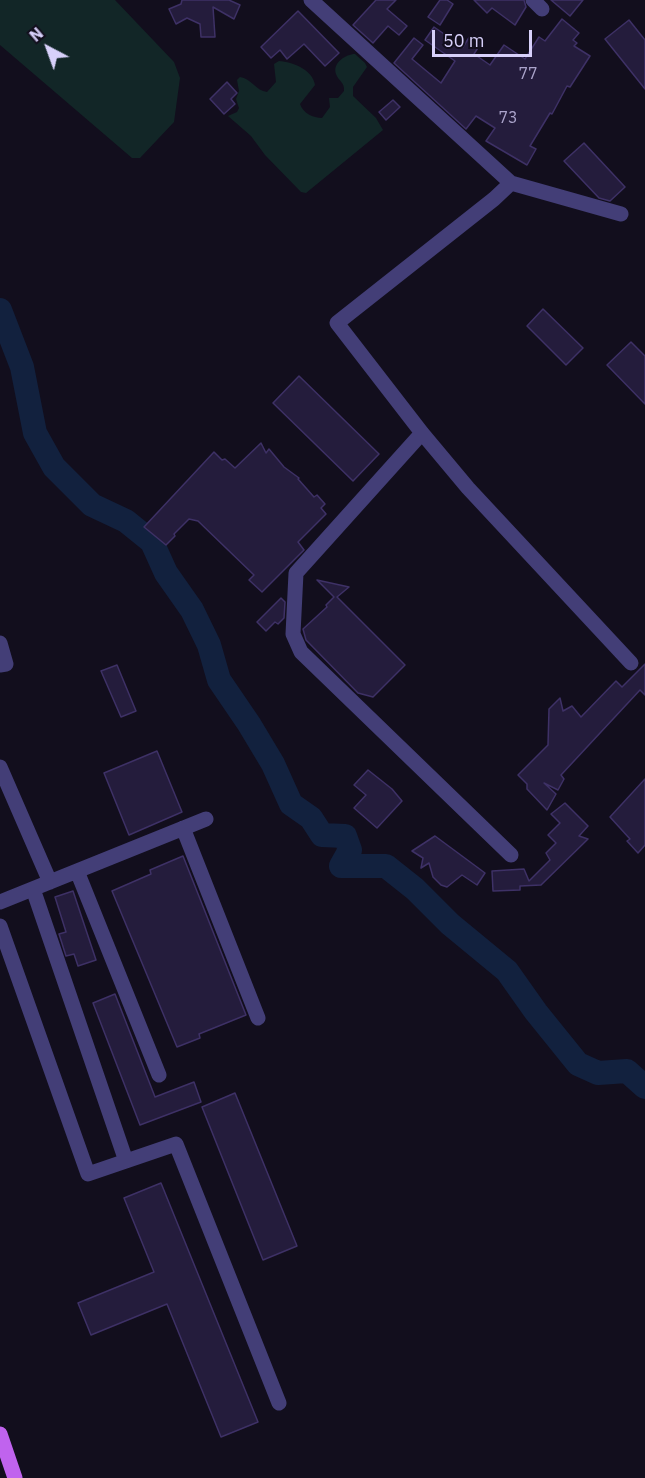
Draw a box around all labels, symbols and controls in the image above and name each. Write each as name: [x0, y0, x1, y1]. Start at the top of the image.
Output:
north arrow: [18, 18, 78, 78]
scale bar: [435, 18, 536, 56]
text: N: [25, 23, 47, 46]
text: 50 m: [443, 29, 485, 52]
house number: 77: [518, 64, 538, 84]
house number: 73: [498, 108, 518, 128]

